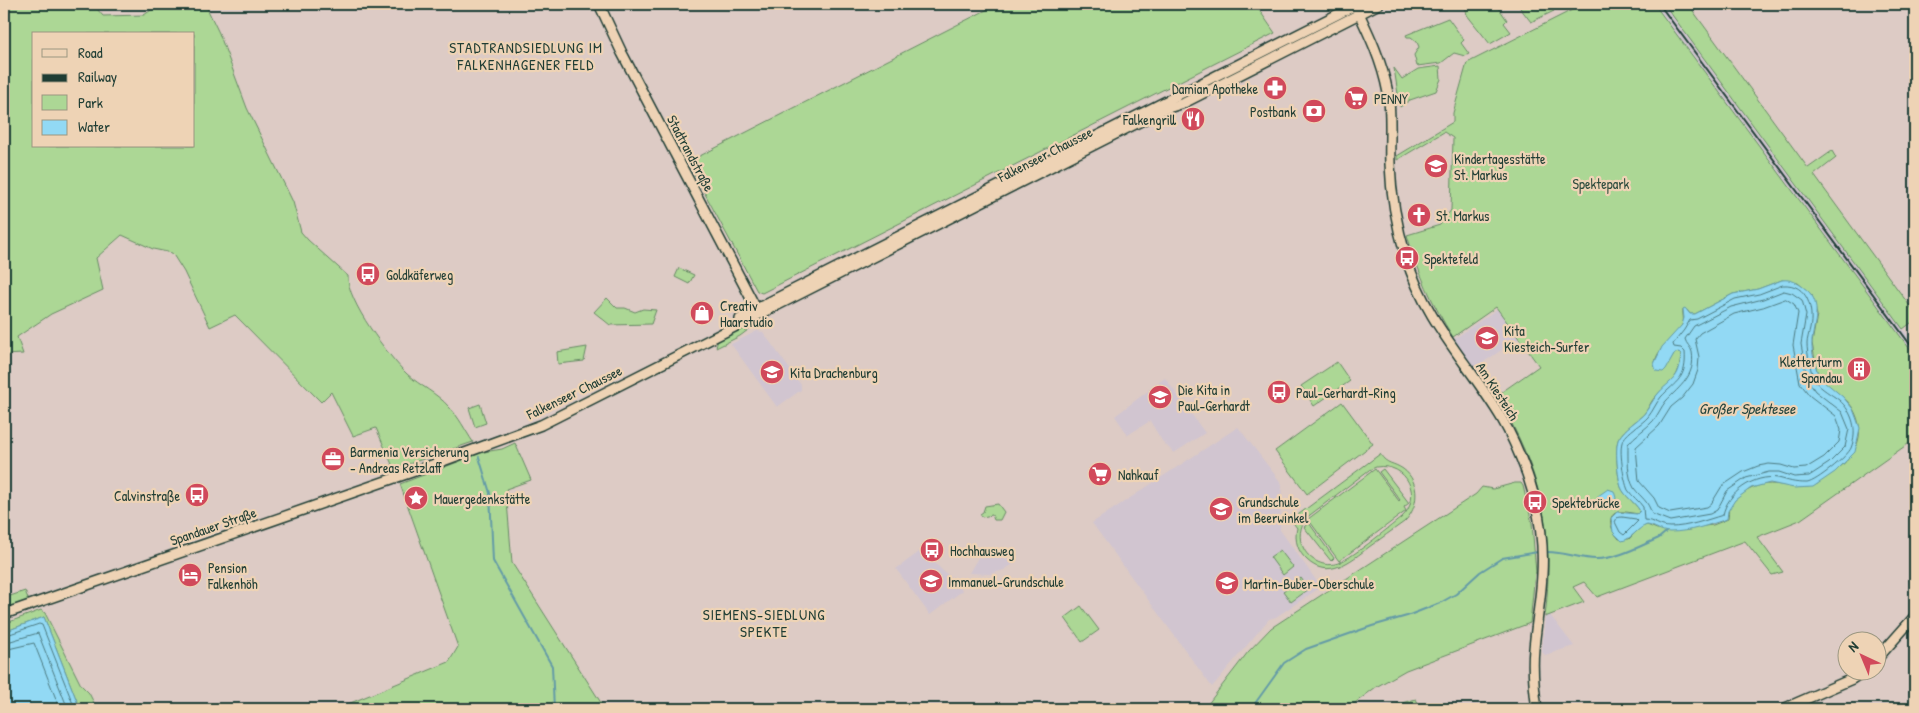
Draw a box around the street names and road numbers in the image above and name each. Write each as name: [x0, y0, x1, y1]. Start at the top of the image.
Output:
street label: Stadtrandstraße: [662, 112, 719, 195]
street label: Falkenseer Chaussee: [994, 122, 1096, 187]
street label: Am Kiesteich: [1472, 358, 1524, 424]
street label: Falkenseer Chaussee: [522, 361, 625, 424]
street label: Spandauer Straße: [167, 502, 259, 551]

